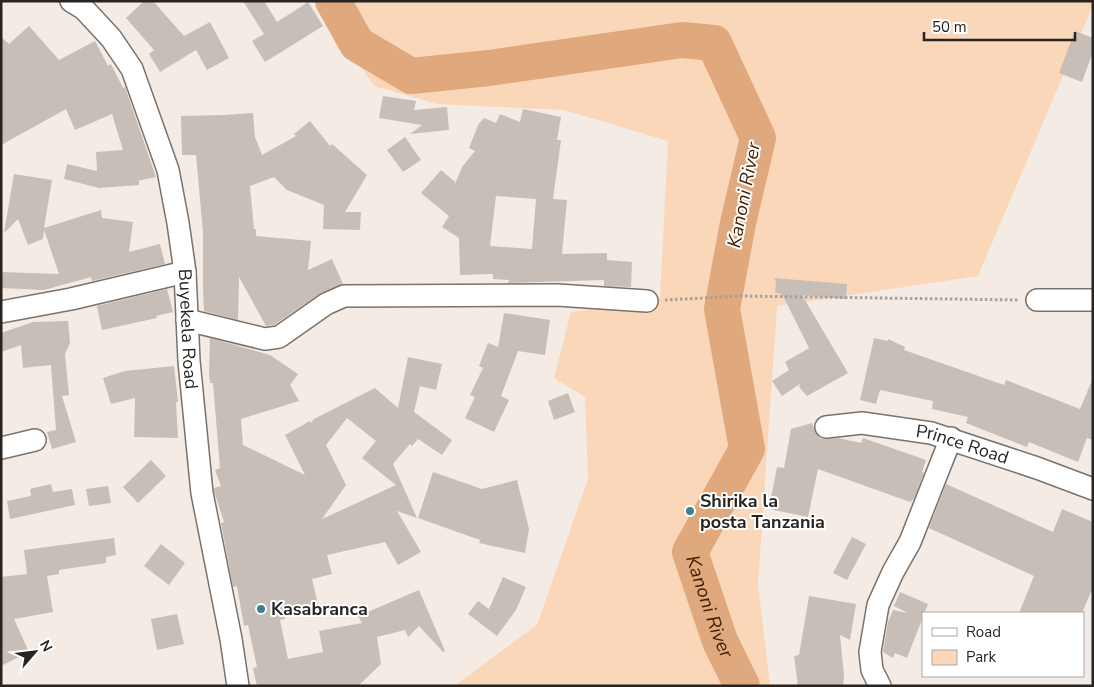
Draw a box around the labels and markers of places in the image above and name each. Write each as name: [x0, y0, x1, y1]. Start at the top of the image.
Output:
place label: Shirika la posta Tanzania: [700, 489, 825, 534]
marker: Shirika la posta Tanzania: [684, 505, 696, 517]
place label: Kasabranca: [271, 597, 368, 621]
marker: Kasabranca: [255, 603, 267, 615]

